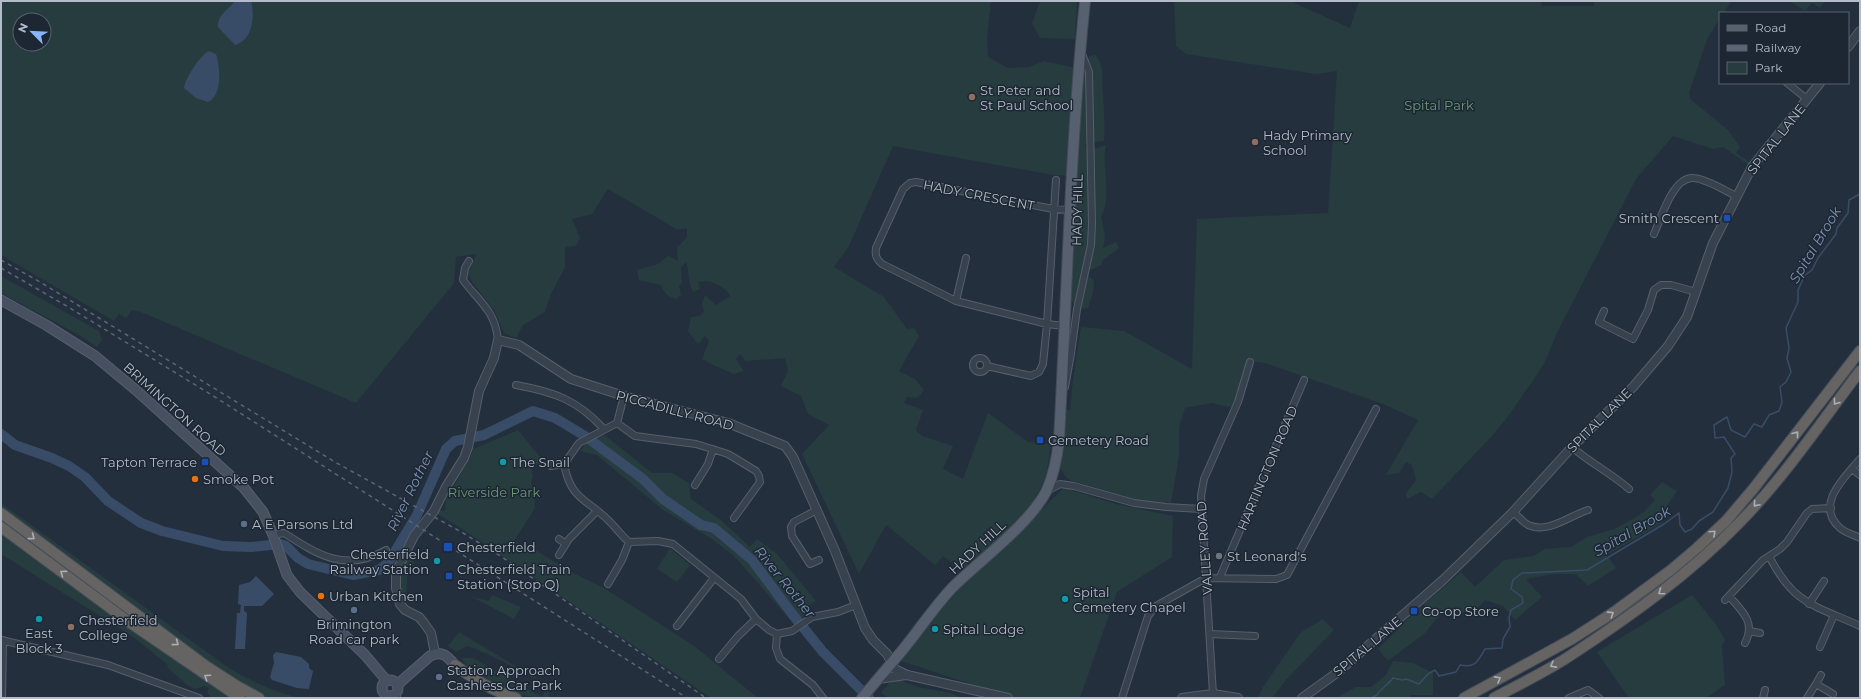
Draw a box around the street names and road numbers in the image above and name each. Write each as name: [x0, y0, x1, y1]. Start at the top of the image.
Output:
street label: SPITAL LANE: [1744, 101, 1808, 177]
street label: HADY HILL: [1068, 174, 1086, 246]
street label: HADY CRESCENT: [922, 176, 1037, 214]
street label: BRIMINGTON ROAD: [120, 359, 230, 459]
street label: SPITAL LANE: [1563, 384, 1635, 456]
street label: PICCADILLY ROAD: [614, 387, 736, 433]
street label: HARTINGTON ROAD: [1234, 403, 1301, 533]
street label: VALLEY ROAD: [1193, 500, 1215, 595]
street label: HADY HILL: [945, 516, 1009, 577]
street label: SPITAL LANE: [1329, 613, 1405, 679]

